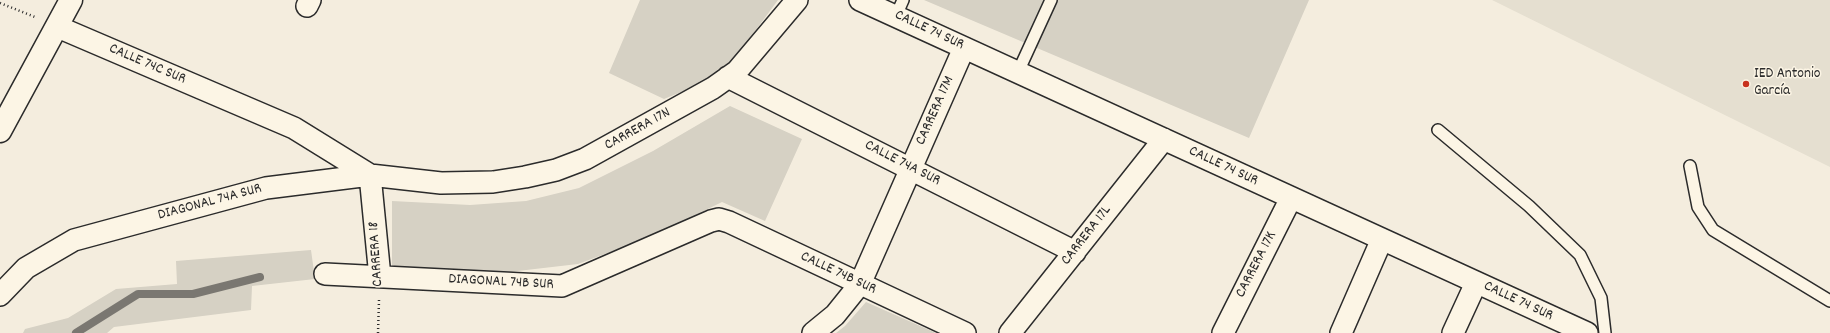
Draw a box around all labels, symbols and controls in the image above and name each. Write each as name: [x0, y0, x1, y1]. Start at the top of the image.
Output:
street label: CALLE 74 SUR: [891, 7, 967, 55]
street label: CALLE 74C SUR: [106, 41, 188, 89]
place label: IED Antonio García: [1754, 66, 1820, 101]
street label: CARRERA 17M: [913, 74, 959, 148]
marker: IED Antonio García: [1741, 79, 1751, 89]
street label: CARRERA 17N: [602, 105, 674, 155]
street label: CALLE 74A SUR: [861, 137, 943, 191]
street label: CALLE 74 SUR: [1185, 143, 1261, 191]
street label: DIAGONAL 74A SUR: [156, 181, 264, 225]
street label: CARRERA 17L: [1058, 202, 1116, 270]
street label: CARRERA 18: [366, 221, 388, 287]
street label: CARRERA 17K: [1233, 229, 1281, 301]
street label: CALLE 74B SUR: [797, 249, 879, 299]
street label: DIAGONAL 74B SUR: [448, 271, 554, 295]
street label: CALLE 74 SUR: [1480, 278, 1556, 326]

